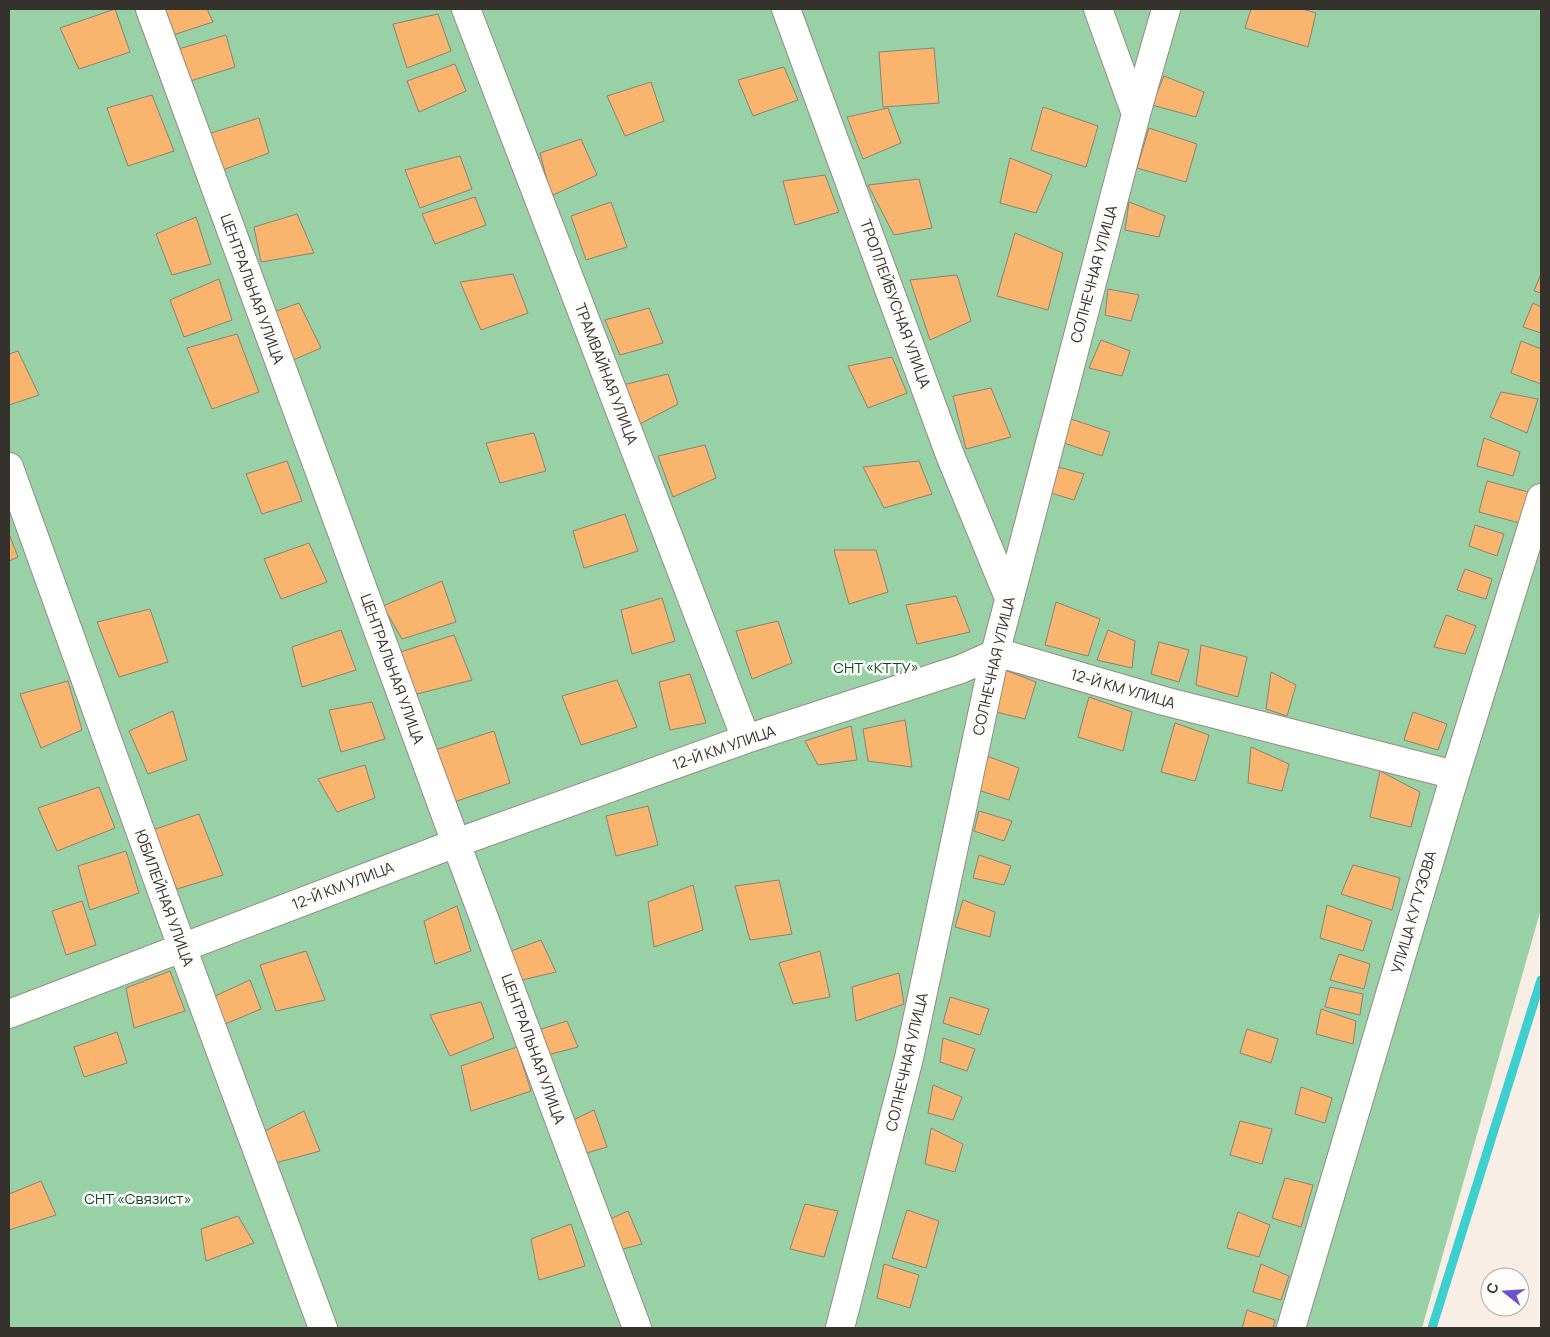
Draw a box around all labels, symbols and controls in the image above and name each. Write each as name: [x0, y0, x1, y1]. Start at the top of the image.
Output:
street label: СОЛНЕЧНАЯ УЛИЦА: [1065, 202, 1122, 345]
street label: ЦЕНТРАЛЬНАЯ УЛИЦА: [215, 211, 290, 367]
street label: ТРОЛЛЕЙБУСНАЯ УЛИЦА: [855, 216, 936, 392]
street label: ТРАМВАЙНАЯ УЛИЦА: [570, 300, 643, 448]
street label: ЦЕНТРАЛЬНАЯ УЛИЦА: [355, 591, 430, 747]
street label: СОЛНЕЧНАЯ УЛИЦА: [967, 594, 1020, 737]
park label: СНТ «КТТУ»: [833, 657, 919, 678]
street label: 12-Й КМ УЛИЦА: [1068, 664, 1178, 714]
street label: 12-Й КМ УЛИЦА: [669, 720, 779, 775]
street label: ЮБИЛЕЙНАЯ УЛИЦА: [130, 827, 199, 970]
street label: УЛИЦА КУТУЗОВА: [1386, 847, 1441, 976]
street label: 12-Й КМ УЛИЦА: [289, 856, 397, 915]
street label: ЦЕНТРАЛЬНАЯ УЛИЦА: [496, 971, 571, 1127]
street label: СОЛНЕЧНАЯ УЛИЦА: [880, 990, 933, 1133]
park label: СНТ «Связист»: [84, 1188, 192, 1209]
north arrow: [1480, 1267, 1530, 1317]
text: С: [1481, 1280, 1503, 1296]

